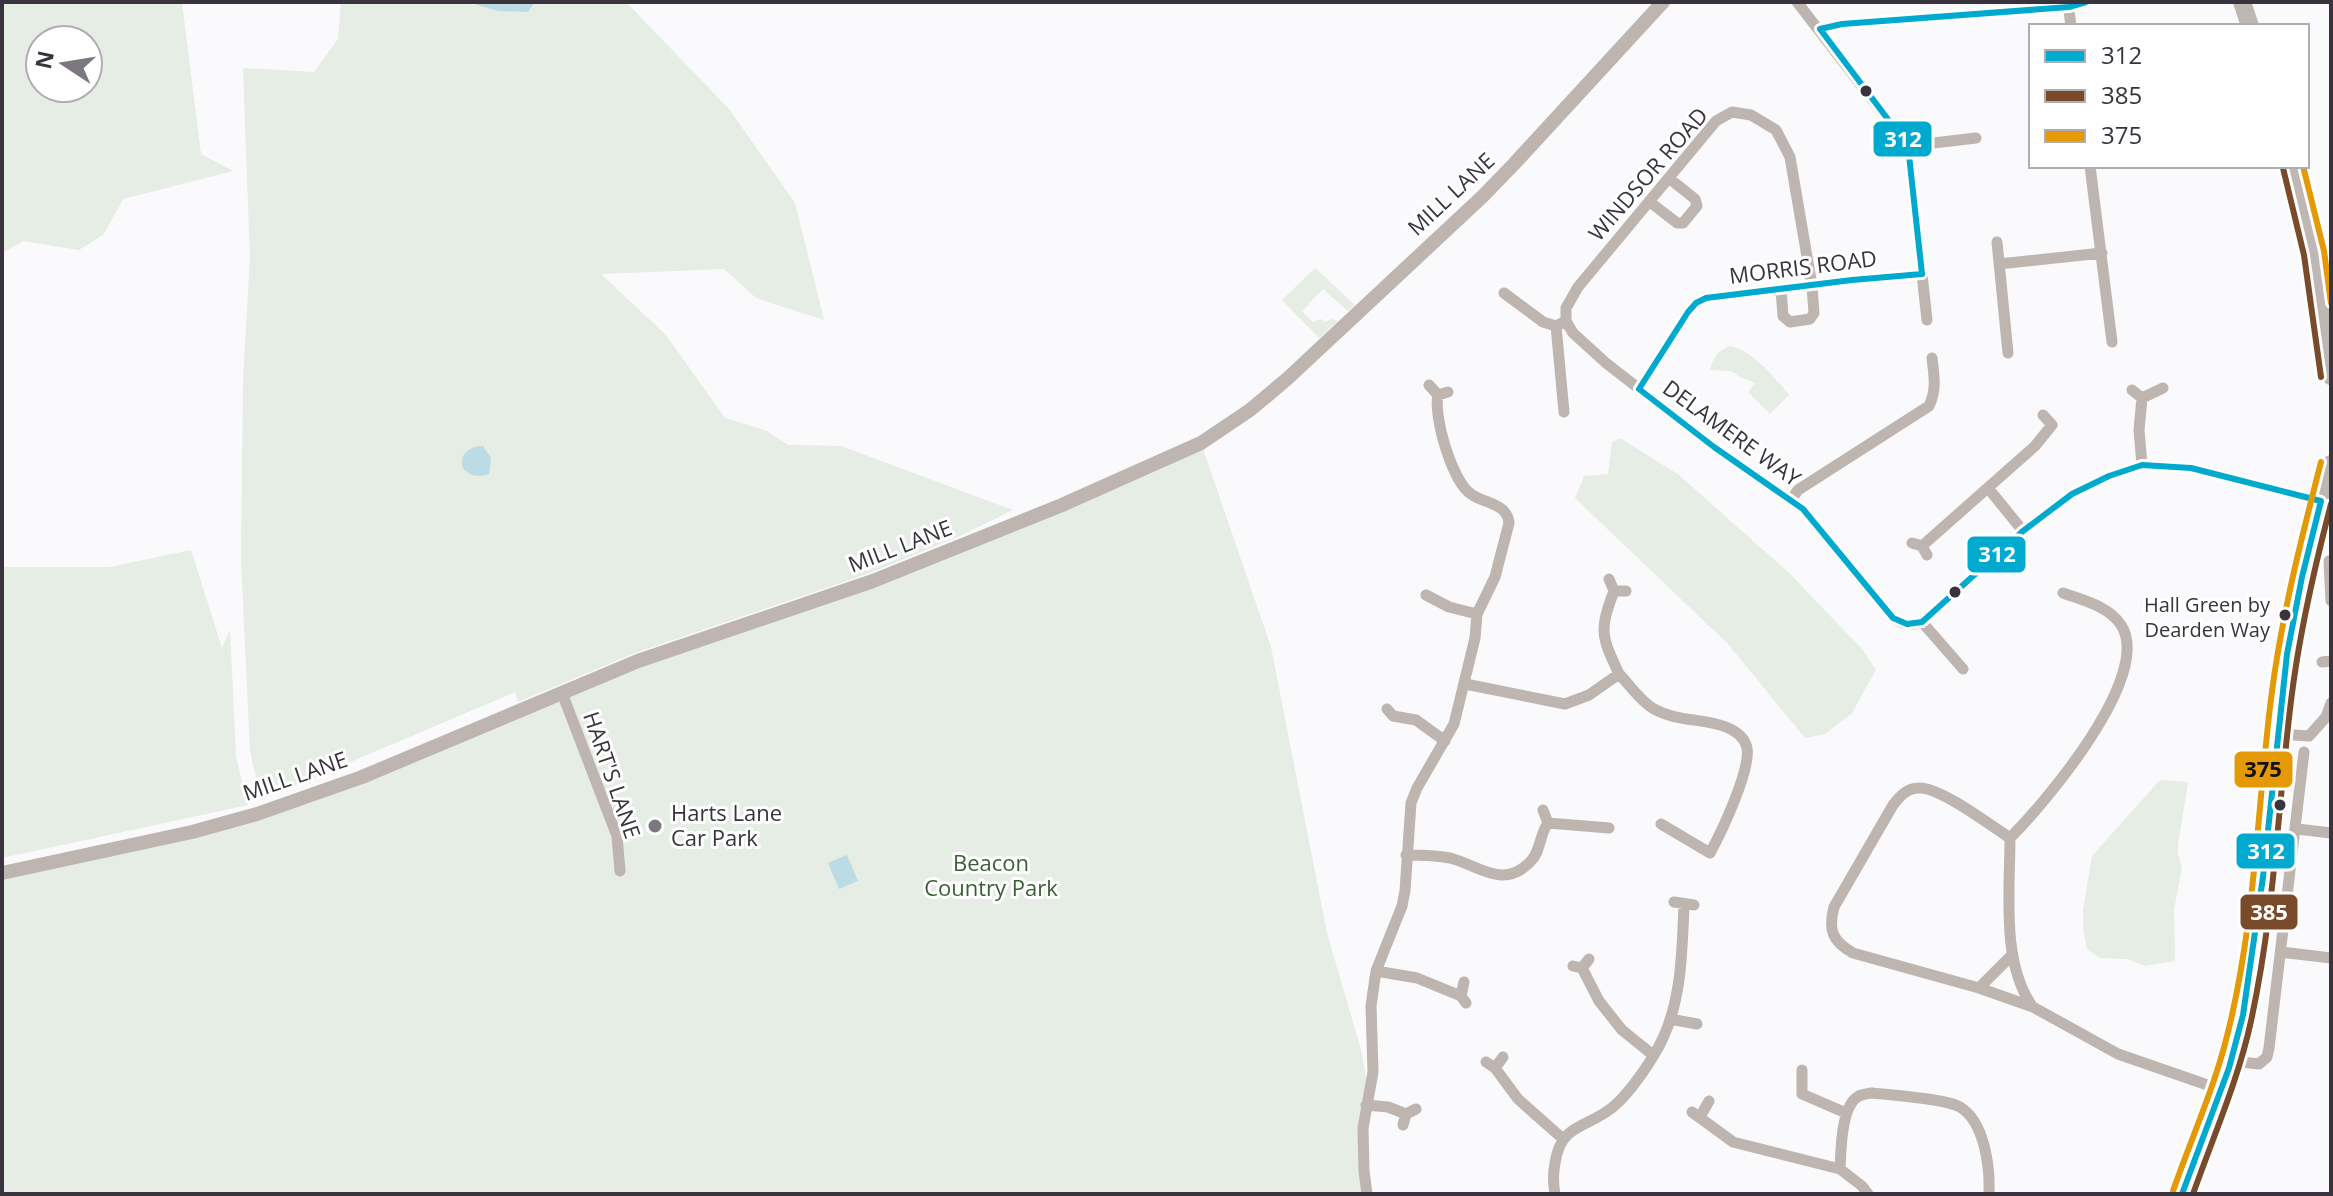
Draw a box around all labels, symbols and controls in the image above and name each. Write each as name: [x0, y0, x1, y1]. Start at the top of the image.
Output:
north arrow: [24, 24, 104, 104]
legend: [2029, 24, 2309, 168]
text: 312: [2101, 38, 2142, 71]
text: N: [27, 48, 60, 72]
text: 385: [2101, 78, 2142, 111]
unlabelled marker: [1858, 83, 1874, 99]
street label: WINDSOR ROAD: [1581, 100, 1714, 247]
text: 375: [2101, 118, 2142, 151]
line badge: 312: [1872, 120, 1933, 158]
text: 312: [1884, 123, 1922, 153]
street label: MILL LANE: [1400, 145, 1500, 241]
street label: MORRIS ROAD: [1727, 242, 1878, 290]
street label: DELAMERE WAY: [1658, 372, 1808, 493]
street label: MILL LANE: [843, 512, 956, 579]
line badge: 312: [1966, 535, 2027, 574]
text: 312: [1978, 538, 2016, 568]
unlabelled marker: [1947, 584, 1963, 600]
place label: Hall Green by Dearden Way: [2144, 591, 2271, 643]
marker: Hall Green by Dearden Way: [2277, 607, 2293, 623]
street label: HART'S LANE: [577, 707, 649, 842]
street label: MILL LANE: [238, 743, 351, 807]
line badge: 375: [2233, 750, 2294, 789]
text: 375: [2244, 753, 2282, 783]
place label: Harts Lane Car Park: [671, 797, 782, 852]
unlabelled marker: [2272, 797, 2288, 813]
marker: Harts Lane Car Park: [646, 817, 664, 835]
line badge: 312: [2235, 832, 2296, 870]
text: 312: [2247, 835, 2285, 865]
park label: Beacon Country Park: [924, 847, 1058, 902]
line badge: 385: [2239, 893, 2299, 931]
text: 385: [2250, 896, 2288, 926]

